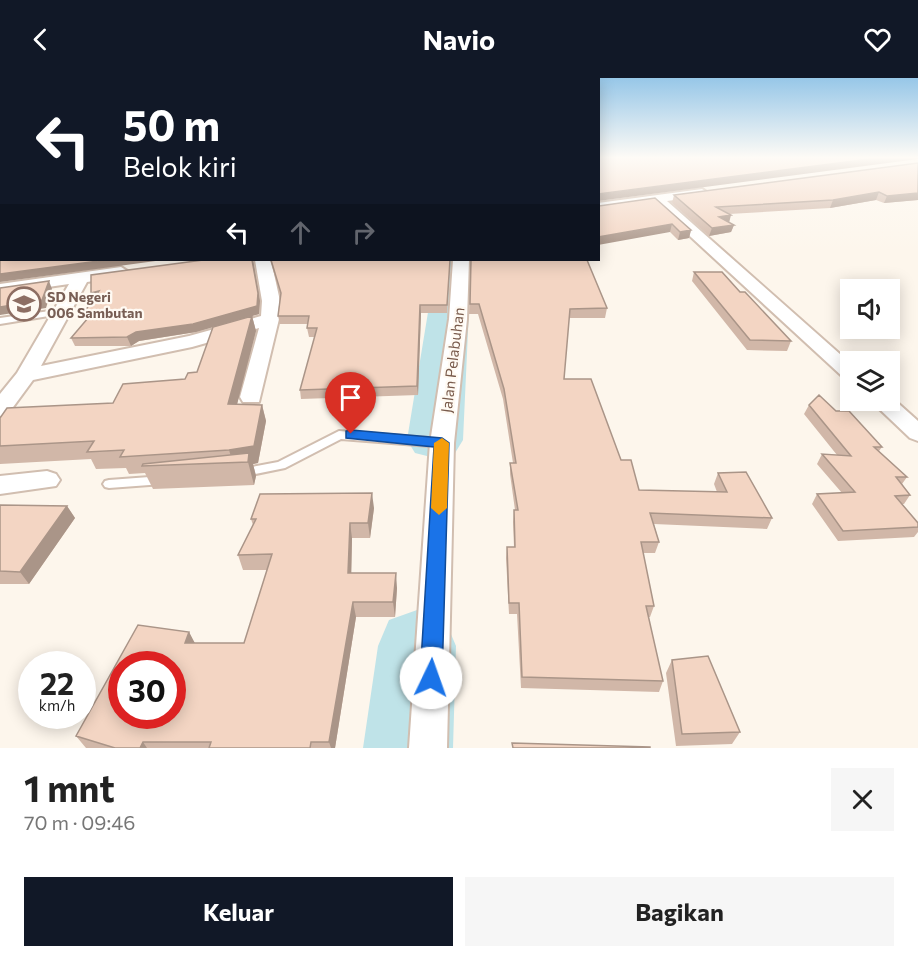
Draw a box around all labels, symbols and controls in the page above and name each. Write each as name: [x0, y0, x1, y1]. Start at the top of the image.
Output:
icon: back: [24, 23, 57, 56]
text: Navio: [423, 23, 495, 56]
icon: heart: [861, 23, 894, 56]
text: 50 m: [123, 98, 220, 150]
icon: left: [24, 102, 102, 180]
text: Belok kiri: [123, 150, 237, 183]
icon: left: [221, 216, 254, 249]
icon: ahead: [284, 216, 317, 249]
icon: right: [347, 216, 380, 249]
map controls: [840, 279, 900, 411]
button: sound: [840, 279, 900, 339]
school or university icon: SD Negeri 006 Sambutan: [6, 286, 42, 322]
place label: SD Negeri 006 Sambutan: [47, 288, 143, 321]
street label: Jalan Pelabuhan: [437, 306, 467, 414]
button: layers: [840, 351, 900, 411]
pin: [325, 372, 376, 434]
icon: arrive: [334, 381, 367, 414]
position arrow: [399, 646, 463, 710]
speed limit sign: 30: [108, 651, 186, 729]
text: 22: [40, 664, 74, 701]
text: km/h: [39, 696, 75, 714]
text: 1 mnt: [24, 765, 115, 809]
button: close: [831, 768, 894, 831]
text: 70 m · 09:46: [24, 810, 135, 834]
button: Keluar: [24, 877, 453, 946]
button: Bagikan: [465, 877, 894, 946]

